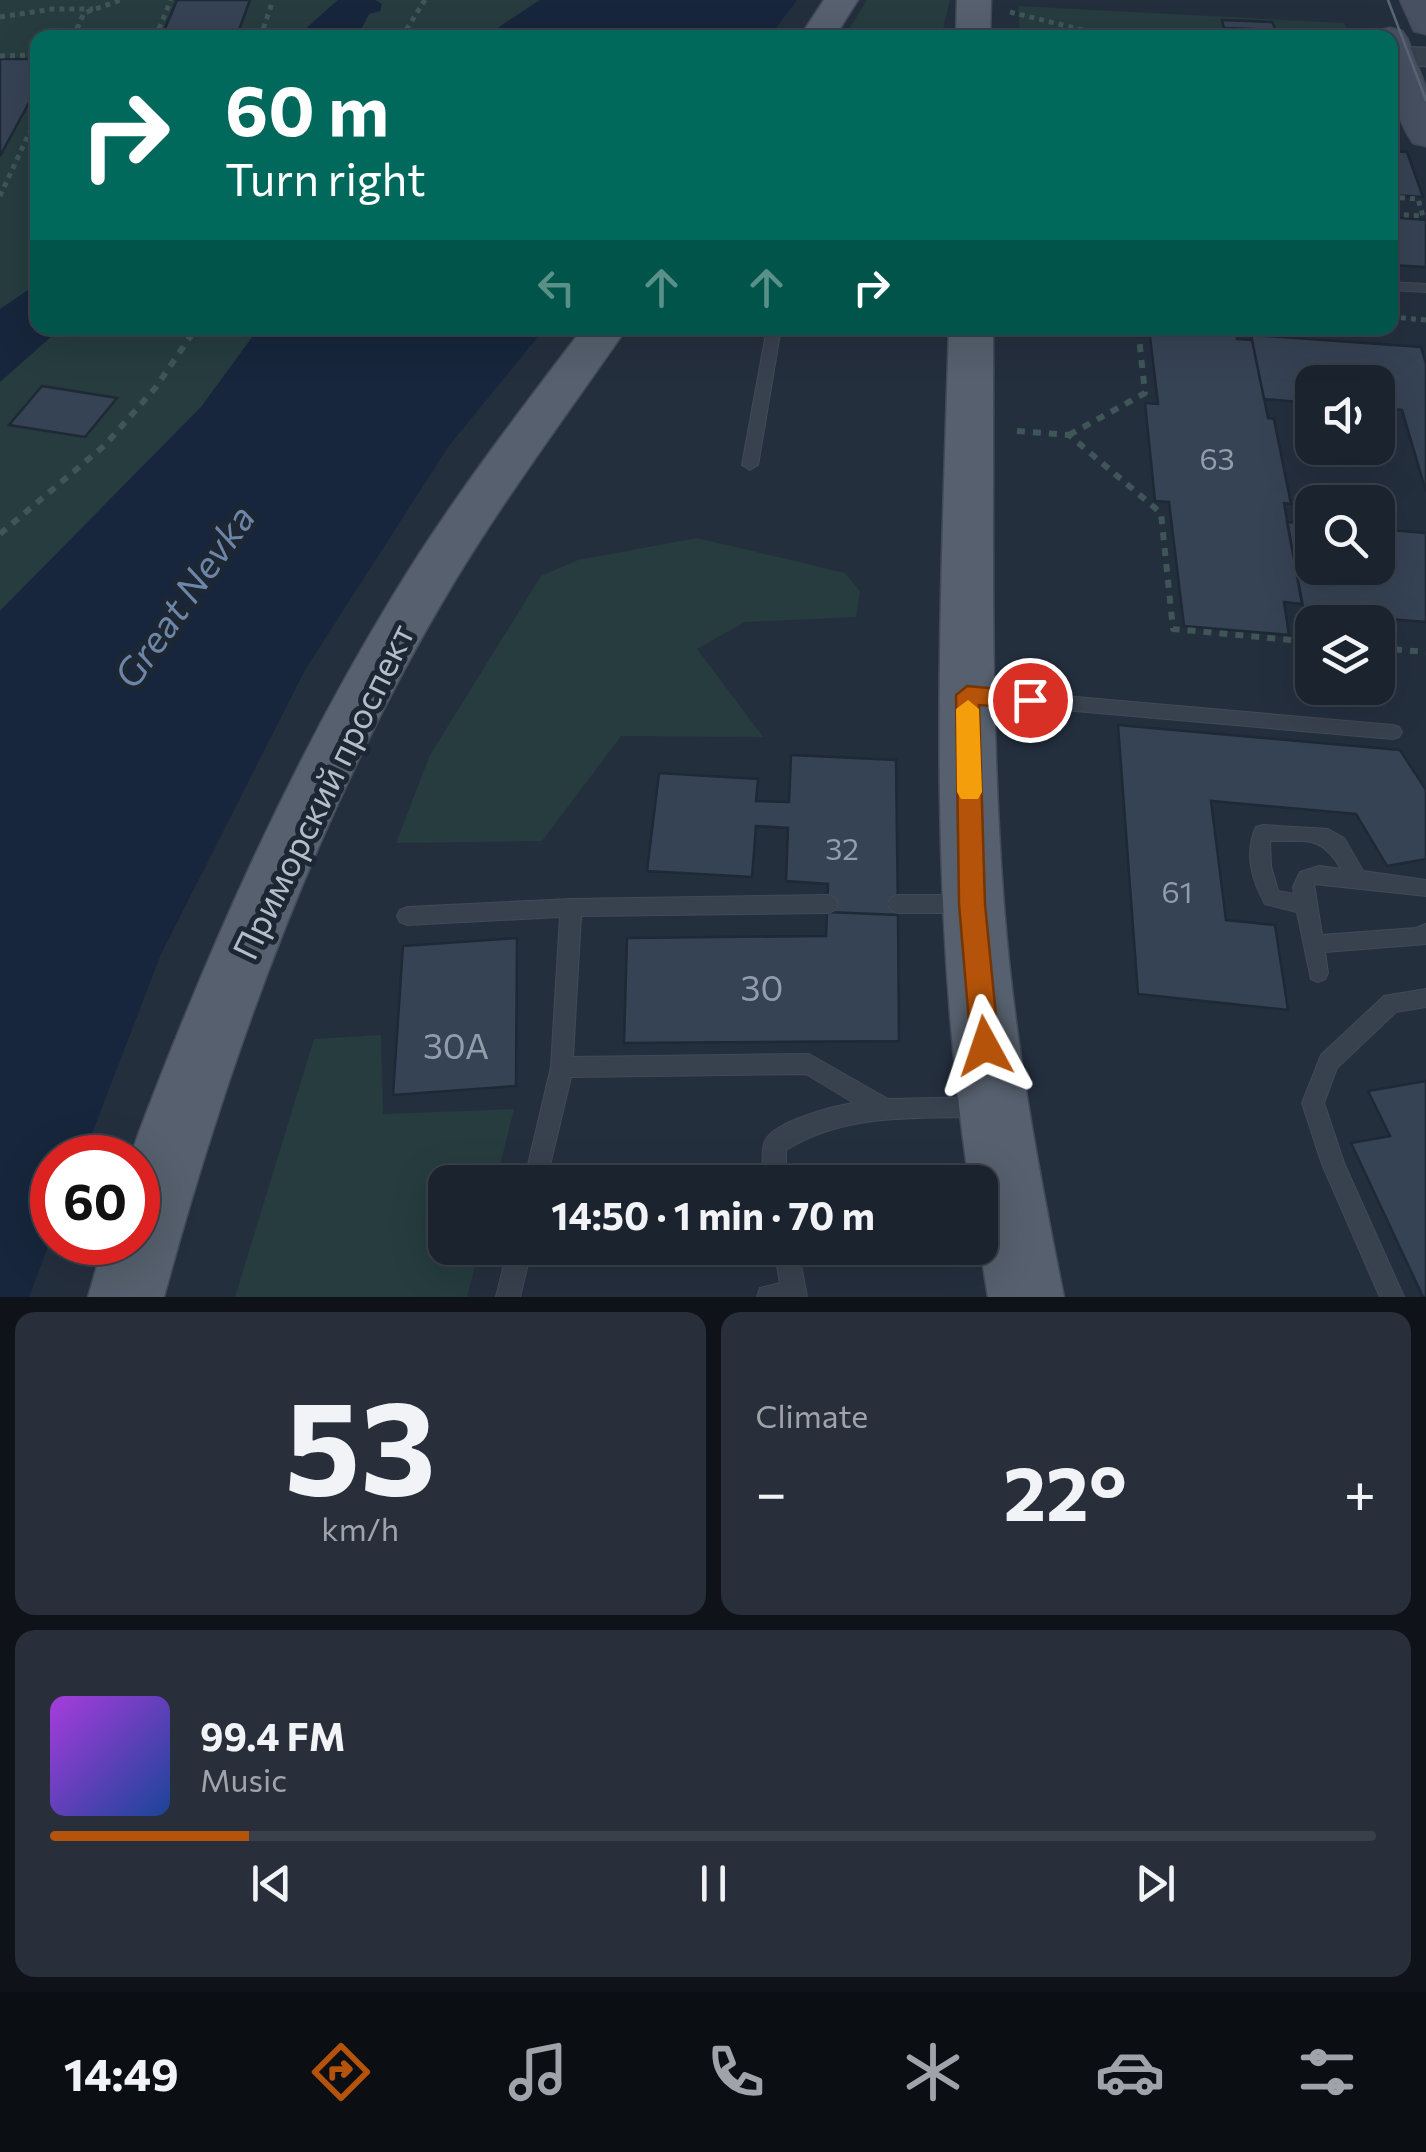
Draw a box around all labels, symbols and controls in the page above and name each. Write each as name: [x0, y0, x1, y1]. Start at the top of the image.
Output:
text: 60 m: [225, 65, 389, 150]
icon: right: [60, 70, 190, 200]
text: Turn right: [225, 150, 426, 205]
icon: left: [529, 260, 584, 315]
icon: ahead: [634, 260, 689, 315]
icon: ahead: [739, 260, 794, 315]
icon: right: [844, 260, 899, 315]
map controls: [1295, 365, 1395, 705]
button: sound: [1295, 365, 1395, 465]
house number: 63: [1199, 439, 1235, 476]
button: search: [1295, 485, 1395, 585]
water label: Great Nevka: [103, 495, 263, 696]
button: layers: [1295, 605, 1395, 705]
street label: Приморский проспект: [222, 616, 422, 966]
pin: [988, 658, 1073, 743]
icon: arrive: [1003, 673, 1058, 728]
house number: 32: [825, 829, 859, 866]
house number: 61: [1161, 872, 1193, 909]
house number: 30: [741, 965, 783, 1008]
position arrow: [933, 994, 1037, 1098]
house number: 30А: [423, 1023, 489, 1066]
speed limit sign: 60: [30, 1135, 160, 1265]
text: 14:50 · 1 min · 70 m: [551, 1191, 875, 1238]
text: 53: [284, 1363, 436, 1522]
text: Climate: [756, 1395, 868, 1435]
text: 22°: [1003, 1445, 1127, 1536]
text: −: [756, 1457, 787, 1524]
text: +: [1344, 1457, 1376, 1524]
text: km/h: [321, 1508, 399, 1548]
text: 99.4 FM: [200, 1712, 345, 1759]
text: Music: [200, 1759, 287, 1799]
icon: previous: [244, 1856, 299, 1911]
icon: pause: [686, 1856, 741, 1911]
icon: next: [1128, 1856, 1183, 1911]
icon: directions: [306, 2037, 376, 2107]
icon: music: [503, 2037, 573, 2107]
icon: phone: [701, 2037, 771, 2107]
icon: climate: [898, 2037, 968, 2107]
icon: car: [1095, 2037, 1165, 2107]
icon: filters: [1292, 2037, 1362, 2107]
text: 14:49: [64, 2045, 179, 2100]

